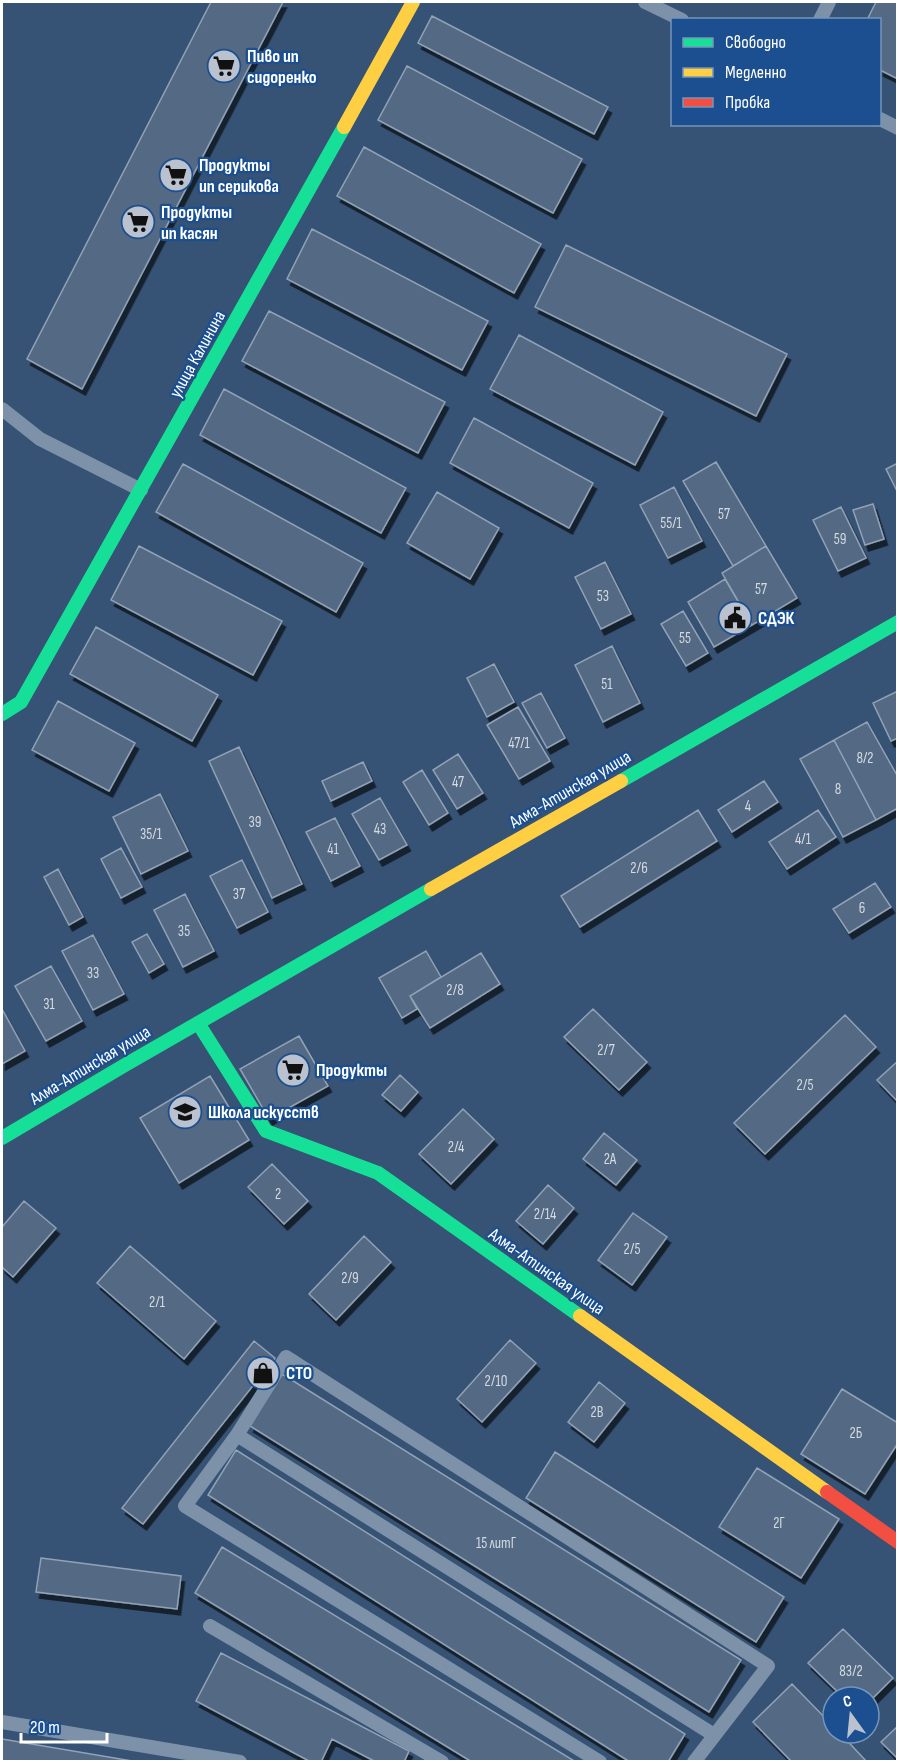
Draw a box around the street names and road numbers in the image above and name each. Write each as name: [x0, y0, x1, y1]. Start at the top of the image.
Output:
street label: улица Калинина: [165, 307, 230, 401]
street label: Алма-Атинская улица: [505, 746, 635, 833]
street label: Алма-Атинская улица: [25, 1021, 154, 1110]
street label: Алма-Атинская улица: [484, 1223, 609, 1319]

